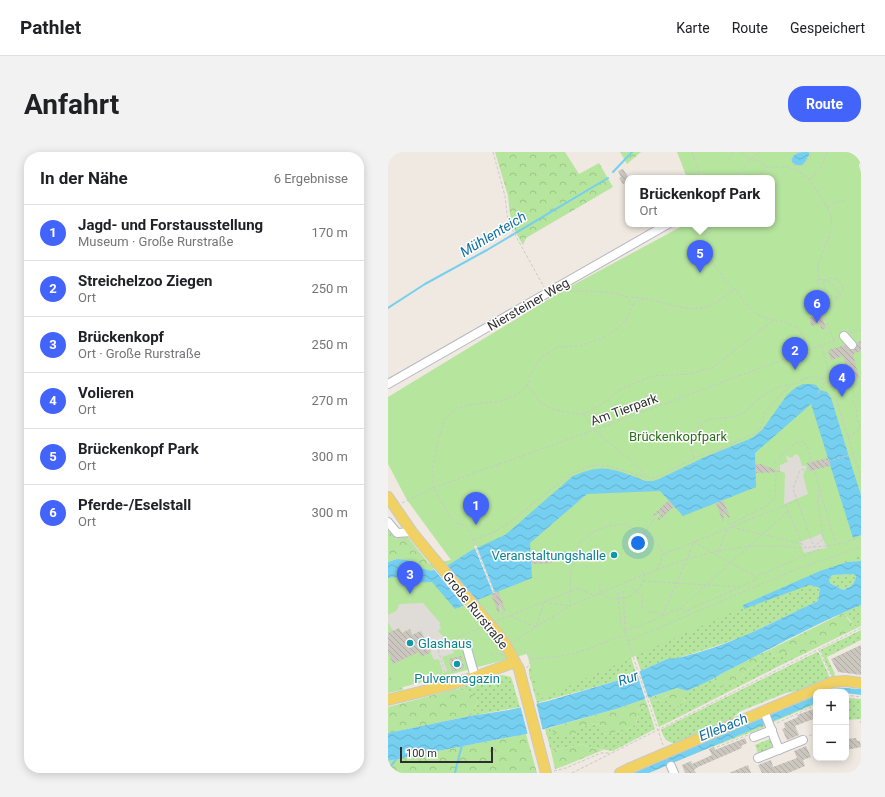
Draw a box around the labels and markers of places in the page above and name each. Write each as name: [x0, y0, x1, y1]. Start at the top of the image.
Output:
pin: 5: [687, 240, 713, 273]
pin: 6: [804, 290, 830, 323]
pin: 2: [782, 337, 808, 370]
pin: 4: [829, 364, 855, 397]
pin: 1: [463, 492, 489, 525]
place label: Veranstaltungshalle: [491, 548, 606, 563]
marker: Veranstaltungshalle: [609, 550, 619, 560]
pin: 3: [397, 561, 423, 594]
place label: Glashaus: [418, 636, 472, 651]
marker: Glashaus: [405, 638, 415, 648]
marker: Pulvermagazin: [452, 659, 462, 669]
place label: Pulvermagazin: [414, 671, 500, 686]

